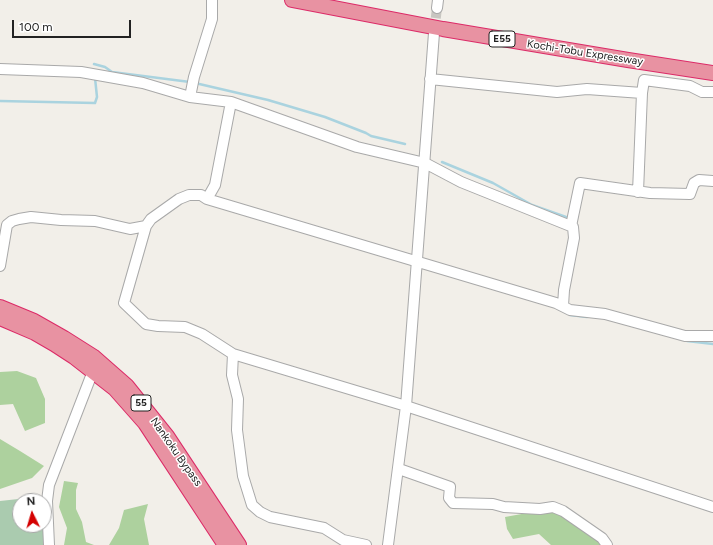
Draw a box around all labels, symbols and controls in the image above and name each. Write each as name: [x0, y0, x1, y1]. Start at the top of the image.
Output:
scale bar: [14, 12, 133, 38]
text: 100 m: [19, 20, 53, 34]
road number: E55: [489, 31, 515, 47]
street label: Kochi-Tobu Expressway: [526, 37, 644, 69]
road number: 55: [131, 395, 151, 411]
street label: Nankoku Bypass: [147, 415, 205, 489]
north arrow: [12, 493, 52, 533]
text: N: [26, 495, 36, 508]

